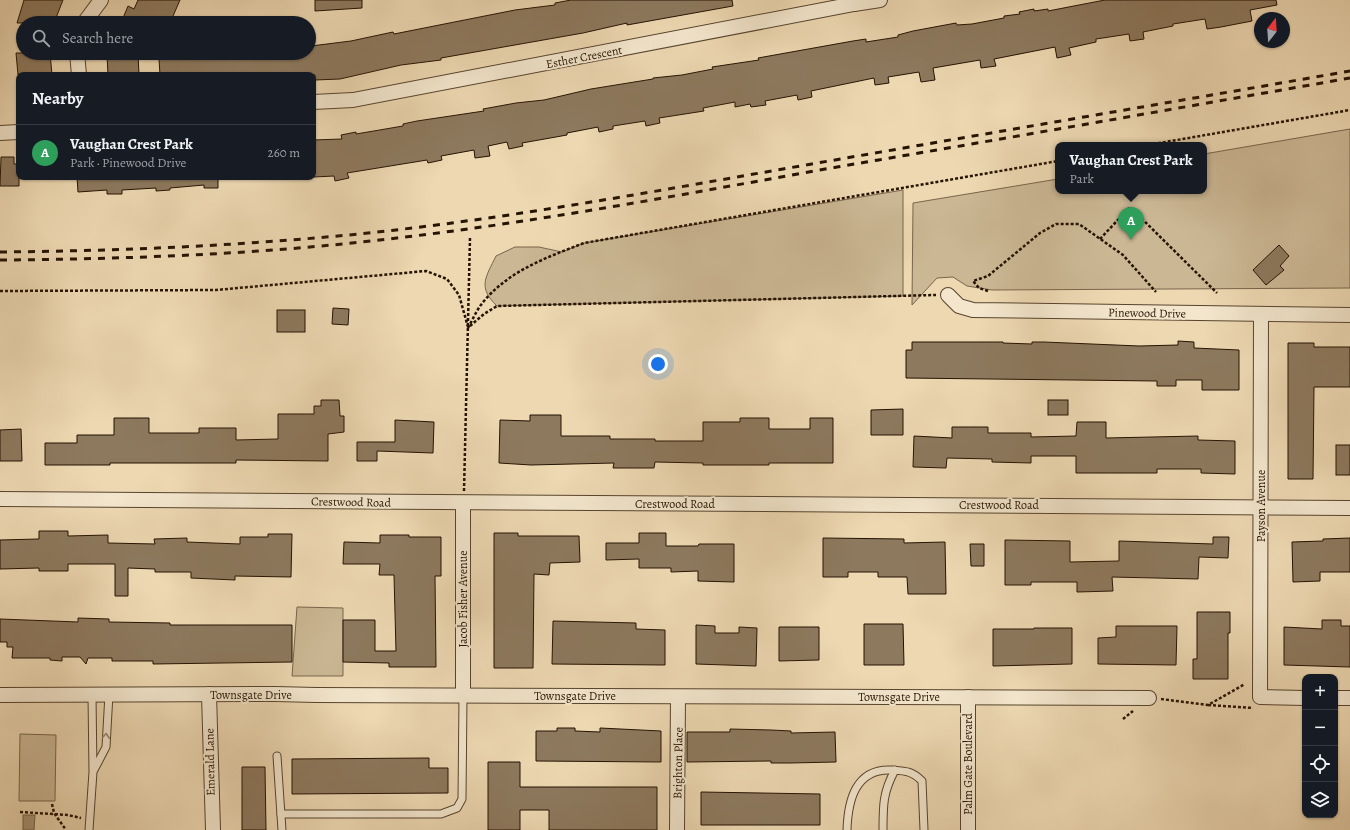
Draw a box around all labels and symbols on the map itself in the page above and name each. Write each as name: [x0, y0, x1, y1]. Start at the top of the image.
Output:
north arrow: [1254, 12, 1290, 48]
street label: Esther Crescent: [544, 42, 624, 72]
pin: A: [1118, 207, 1144, 240]
street label: Pinewood Drive: [1108, 304, 1186, 322]
your location: [648, 354, 668, 374]
street label: Payson Avenue: [1253, 470, 1269, 542]
street label: Crestwood Road: [311, 493, 392, 511]
street label: Crestwood Road: [635, 496, 716, 512]
street label: Crestwood Road: [959, 497, 1040, 513]
street label: Jacob Fisher Avenue: [455, 550, 471, 648]
street label: Townsgate Drive: [210, 687, 292, 703]
street label: Townsgate Drive: [534, 688, 616, 704]
street label: Townsgate Drive: [858, 689, 940, 705]
street label: Palm Gate Boulevard: [960, 712, 976, 815]
street label: Brighton Place: [669, 727, 687, 799]
street label: Emerald Lane: [201, 728, 219, 796]
one-way arrow: [102, 733, 111, 739]

